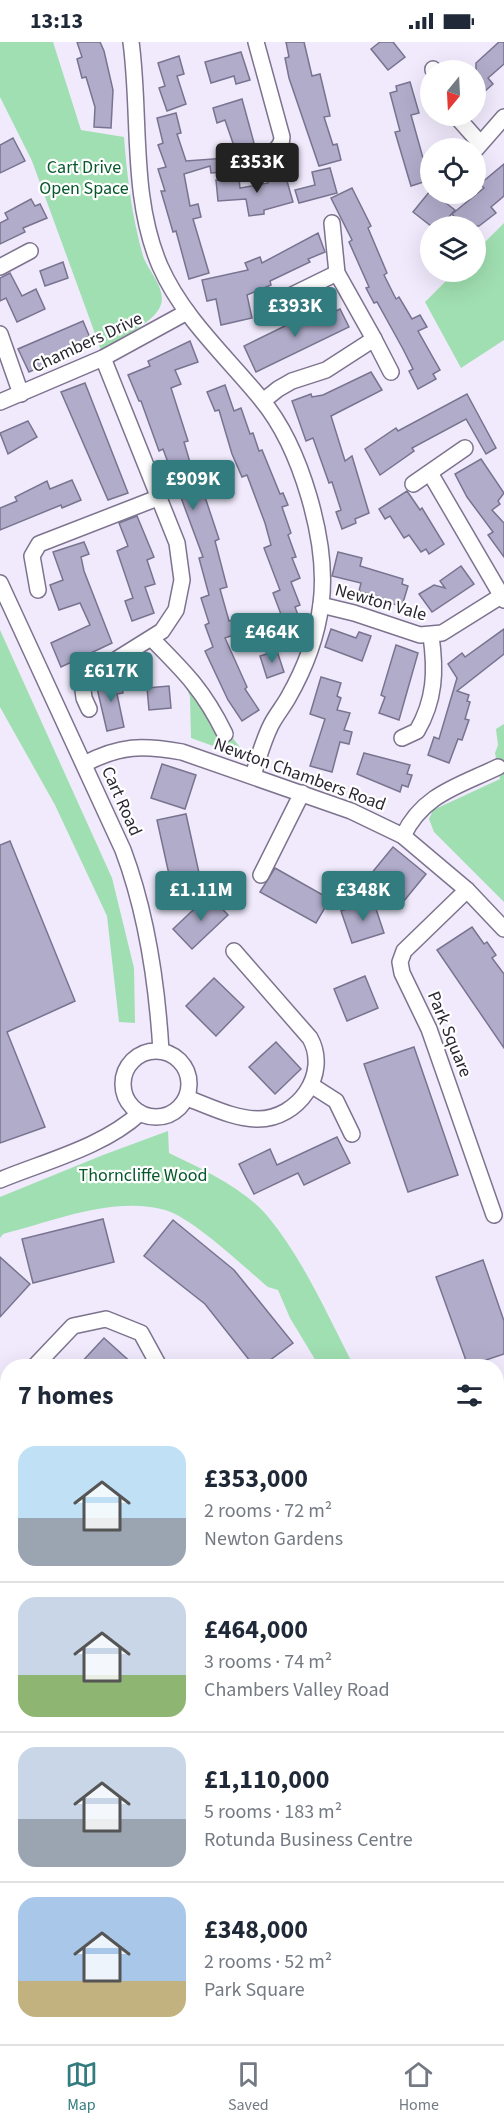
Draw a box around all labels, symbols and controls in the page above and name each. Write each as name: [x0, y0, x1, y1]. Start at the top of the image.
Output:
text: 13:13: [30, 5, 83, 37]
north arrow: [420, 60, 486, 126]
map controls: [420, 60, 486, 282]
button: locate: [420, 138, 486, 204]
pin: £353K: [215, 143, 299, 194]
text: £353K: [230, 148, 284, 176]
park label: Cart Drive Open Space: [39, 155, 129, 201]
button: layers: [420, 216, 486, 282]
pin: £393K: [253, 287, 337, 338]
text: £393K: [268, 292, 322, 320]
street label: Chambers Drive: [28, 306, 147, 379]
pin: £909K: [151, 460, 235, 511]
text: £909K: [166, 465, 220, 493]
street label: Newton Vale: [332, 577, 430, 627]
pin: £464K: [230, 613, 314, 664]
text: £464K: [245, 618, 299, 646]
pin: £617K: [69, 652, 153, 703]
text: £617K: [84, 657, 138, 685]
street label: Newton Chambers Road: [210, 732, 389, 817]
street label: Cart Road: [95, 762, 148, 840]
pin: £1.11M: [152, 871, 250, 922]
pin: £348K: [321, 871, 405, 922]
text: £1.11M: [169, 876, 233, 904]
text: £348K: [336, 876, 390, 904]
street label: Park Square: [421, 987, 478, 1081]
park label: Thorncliffe Wood: [79, 1163, 207, 1188]
text: 7 homes: [18, 1377, 113, 1414]
icon: filters: [453, 1379, 486, 1412]
text: £353,000: [204, 1460, 308, 1497]
icon: home: [66, 1470, 138, 1542]
text: 2 rooms · 72 m²: [204, 1497, 332, 1525]
text: Newton Gardens: [204, 1525, 343, 1553]
text: £464,000: [204, 1611, 308, 1648]
icon: home: [66, 1621, 138, 1693]
text: 3 rooms · 74 m²: [204, 1648, 332, 1676]
text: Chambers Valley Road: [204, 1676, 390, 1704]
text: £1,110,000: [204, 1761, 329, 1798]
icon: home: [66, 1771, 138, 1843]
text: 5 rooms · 183 m²: [204, 1798, 342, 1826]
text: Rotunda Business Centre: [204, 1826, 413, 1854]
text: £348,000: [204, 1911, 308, 1948]
icon: home: [66, 1921, 138, 1993]
text: 2 rooms · 52 m²: [204, 1948, 332, 1976]
text: Park Square: [204, 1976, 305, 2004]
tab: Map: [65, 2058, 98, 2116]
tab: Saved: [228, 2058, 269, 2116]
tab: Home: [399, 2058, 439, 2116]

